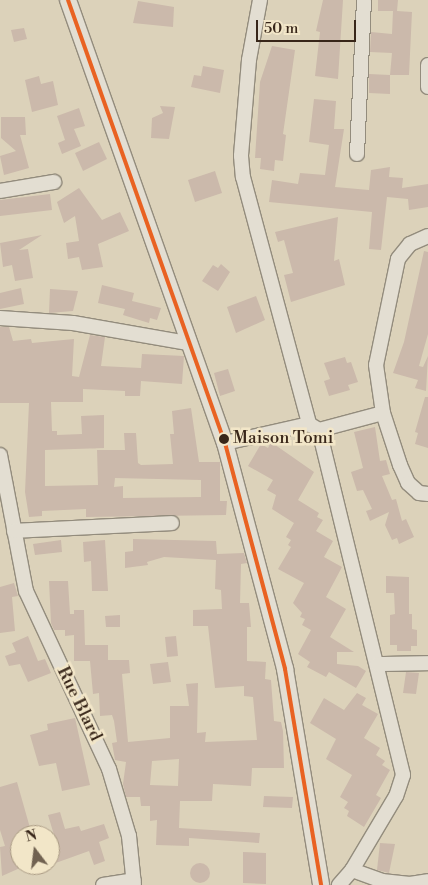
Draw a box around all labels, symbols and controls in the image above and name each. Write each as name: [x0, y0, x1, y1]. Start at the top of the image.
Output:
scale bar: [258, 10, 358, 42]
text: 50 m: [264, 19, 298, 38]
place label: Maison Tomi: [233, 429, 333, 449]
marker: Maison Tomi: [219, 434, 229, 444]
street label: Rue Blard: [52, 663, 106, 745]
north arrow: [10, 825, 60, 875]
text: N: [24, 826, 39, 847]

